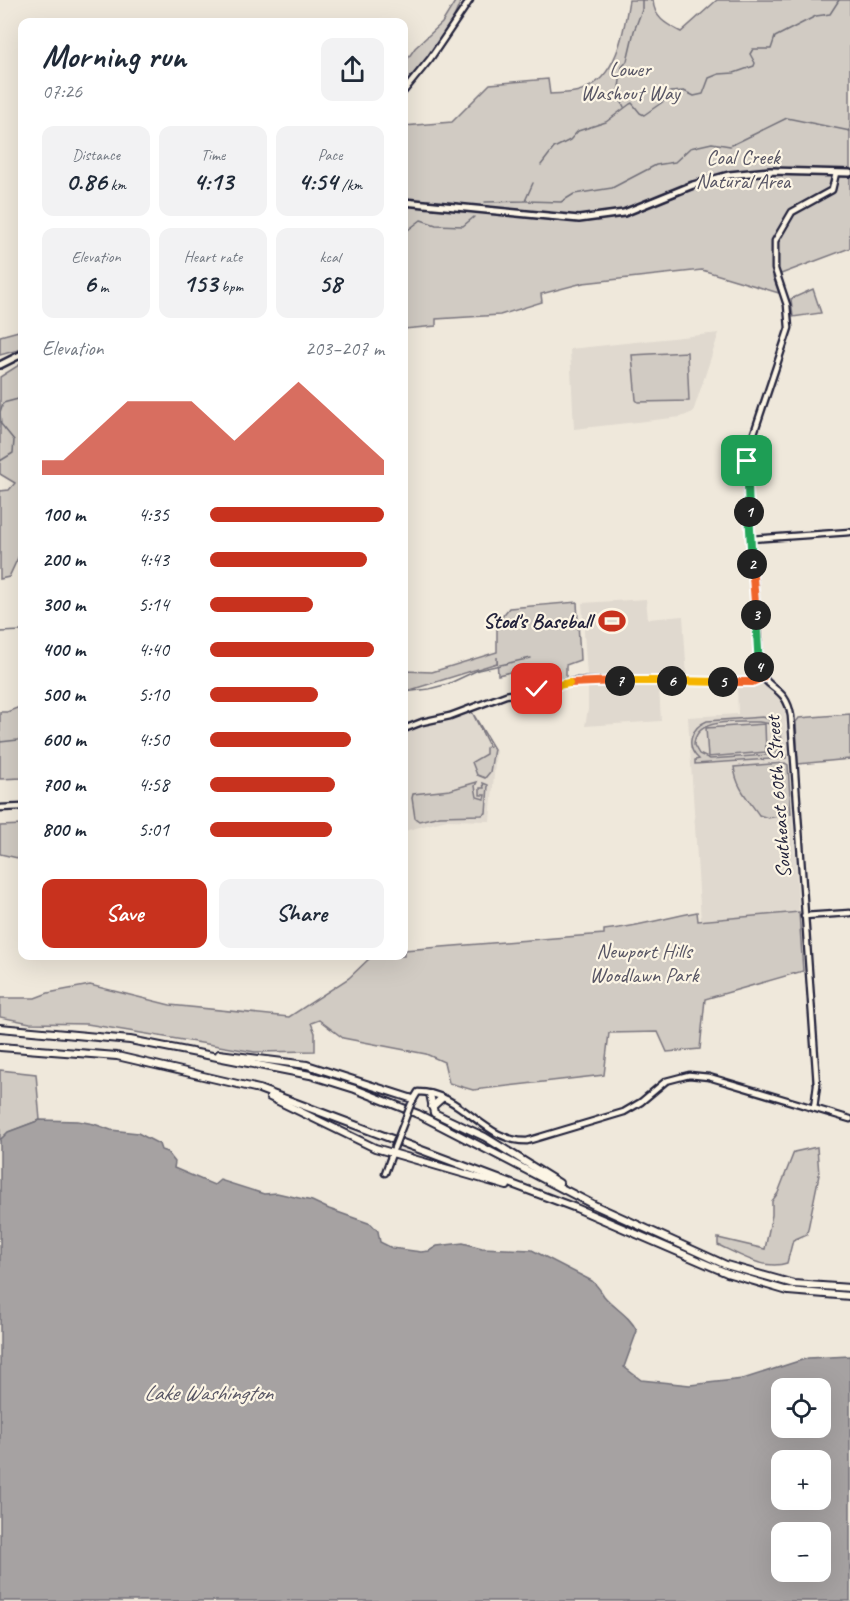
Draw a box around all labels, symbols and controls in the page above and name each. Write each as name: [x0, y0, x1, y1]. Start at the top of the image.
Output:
text: Morning run: [42, 35, 186, 77]
button: share: [321, 38, 384, 101]
park label: Lower Washout Way: [580, 56, 681, 106]
text: 07:26: [42, 79, 82, 104]
park label: Coal Creek Natural Area: [696, 144, 792, 194]
text: Distance: [72, 145, 120, 165]
text: Time: [201, 145, 225, 165]
text: Pace: [318, 145, 342, 165]
text: 0.86: [66, 165, 107, 198]
text: 4:13: [193, 165, 233, 198]
text: 4:54: [298, 165, 338, 198]
text: km: [107, 175, 126, 195]
text: /km: [338, 175, 362, 195]
text: Elevation: [71, 247, 121, 267]
text: Heart rate: [184, 247, 242, 267]
text: kcal: [319, 247, 341, 267]
text: 6: [83, 267, 96, 300]
text: 153: [183, 267, 217, 300]
text: 58: [319, 267, 341, 300]
text: m: [96, 277, 109, 297]
text: bpm: [217, 277, 243, 297]
text: Elevation: [42, 336, 104, 361]
text: 203–207 m: [305, 336, 384, 361]
pin: [721, 435, 772, 486]
icon: arrive: [730, 444, 763, 477]
pin: 1: [734, 497, 764, 527]
text: 100 m: [42, 502, 85, 527]
text: 4:35: [138, 502, 169, 527]
text: 1: [745, 502, 753, 522]
text: 200 m: [42, 547, 85, 572]
text: 4:43: [138, 547, 169, 572]
pin: 2: [737, 549, 767, 579]
text: 2: [748, 554, 756, 574]
text: 300 m: [42, 592, 85, 617]
text: 5:14: [138, 592, 169, 617]
pin: 3: [741, 600, 771, 630]
text: 3: [752, 605, 760, 625]
sports icon: Stod's Baseball: [597, 606, 627, 636]
place label: Stod's Baseball: [483, 608, 596, 634]
text: 400 m: [42, 637, 85, 662]
text: 4:40: [138, 637, 169, 662]
pin: 4: [744, 652, 774, 682]
text: 4: [755, 657, 763, 677]
pin: [511, 663, 562, 714]
pin: 7: [605, 666, 635, 696]
pin: 6: [657, 666, 687, 696]
pin: 5: [708, 667, 738, 697]
text: 7: [616, 671, 624, 691]
text: 6: [668, 671, 676, 691]
icon: check: [520, 672, 553, 705]
text: 5: [720, 672, 726, 692]
text: 500 m: [42, 682, 85, 707]
text: 5:10: [138, 682, 169, 707]
street label: Southeast 60th Street: [759, 713, 797, 879]
text: 600 m: [42, 727, 86, 752]
text: 4:50: [138, 727, 169, 752]
text: 700 m: [42, 772, 85, 797]
text: 4:58: [138, 772, 169, 797]
text: 800 m: [42, 817, 85, 842]
text: 5:01: [138, 817, 169, 842]
button: Save: [42, 879, 207, 948]
button: Share: [219, 879, 384, 948]
park label: Newport Hills Woodlawn Park: [589, 938, 700, 988]
map controls: [771, 1378, 831, 1582]
button: locate: [771, 1378, 831, 1438]
water label: Lake Washington: [144, 1379, 274, 1407]
button: +: [771, 1450, 831, 1510]
button: −: [771, 1522, 831, 1582]

